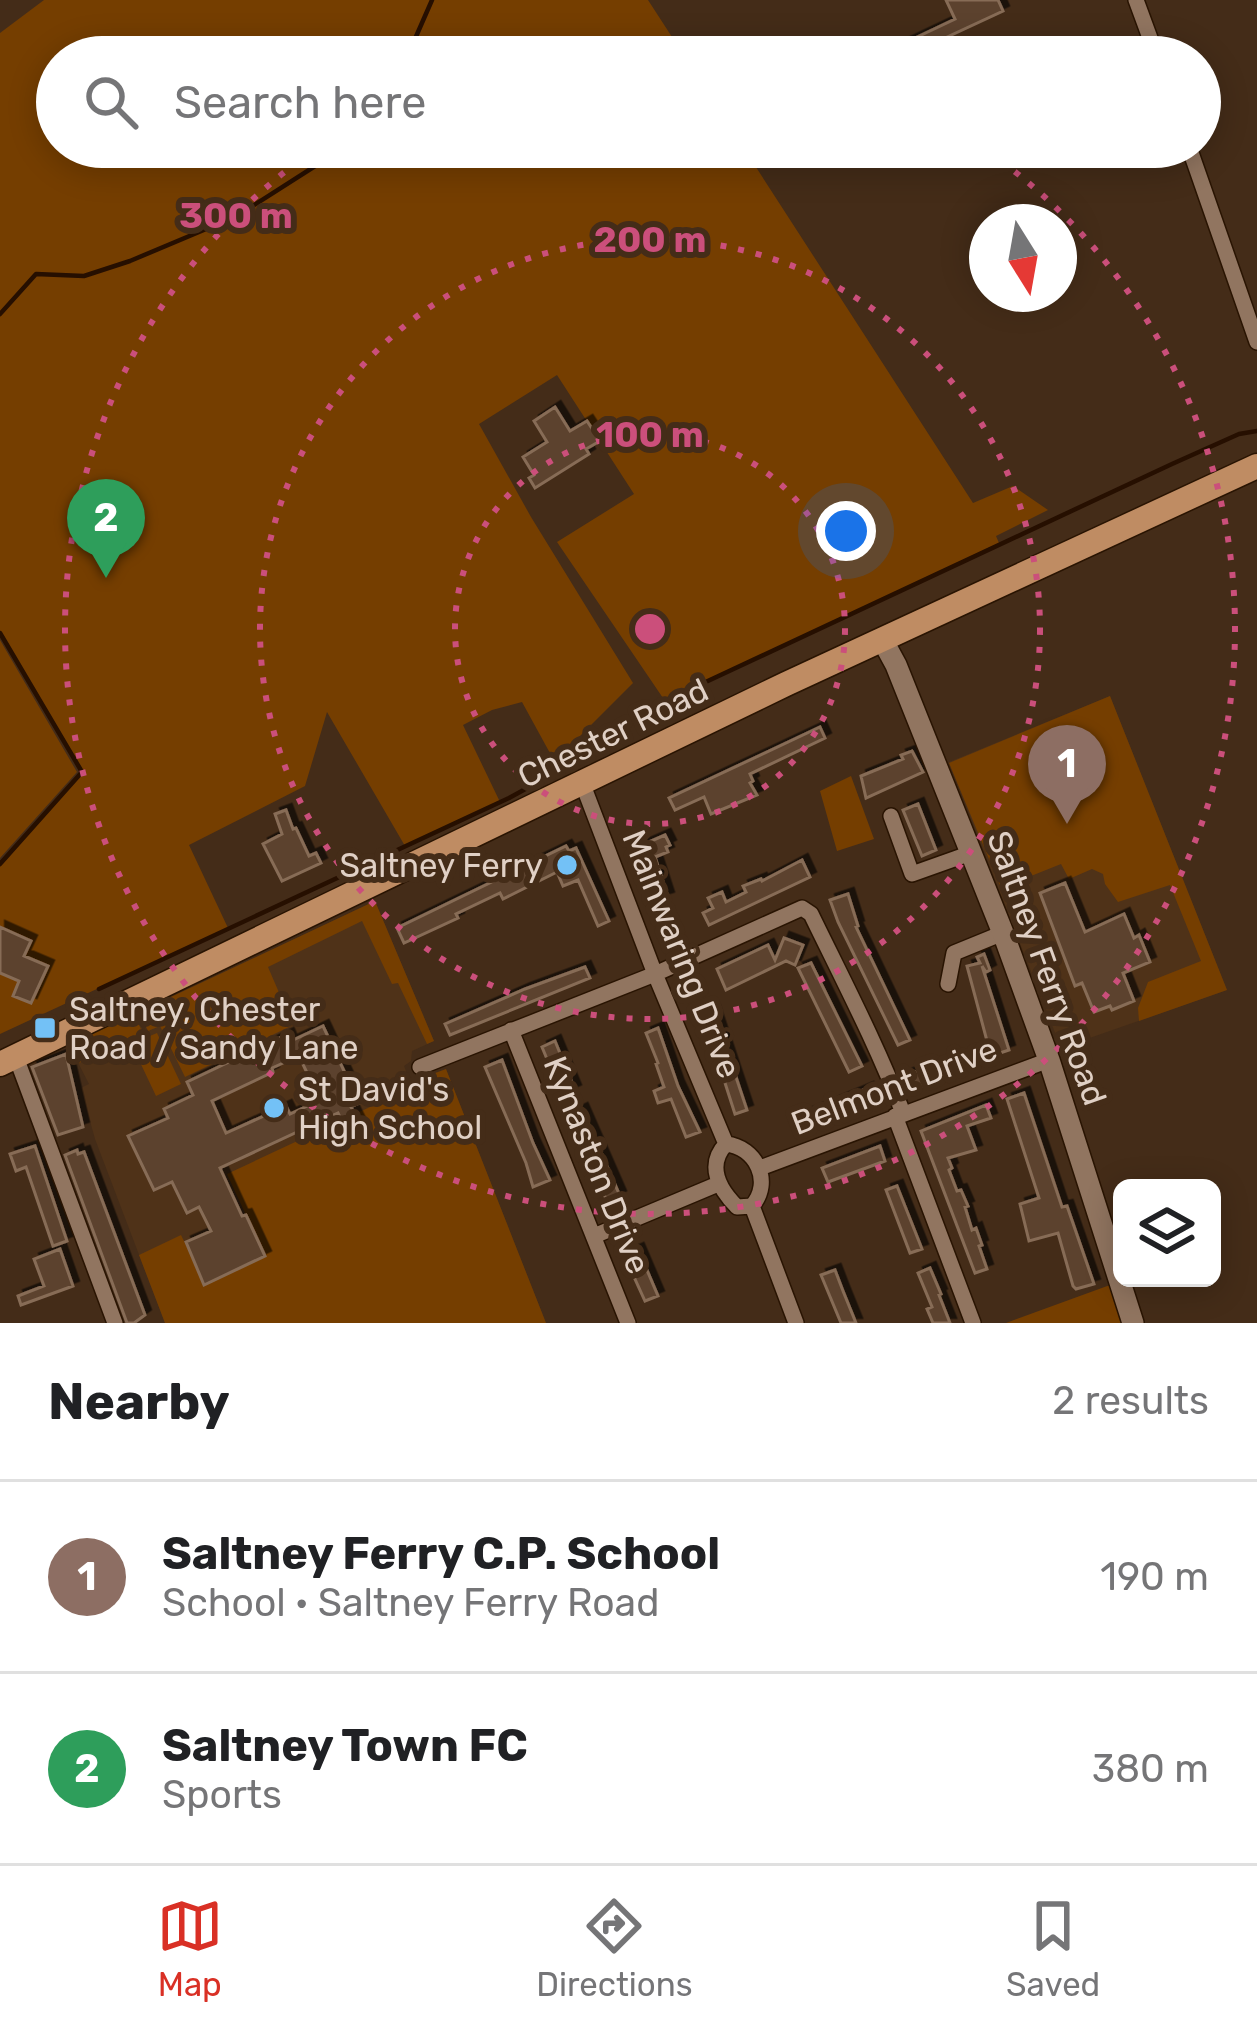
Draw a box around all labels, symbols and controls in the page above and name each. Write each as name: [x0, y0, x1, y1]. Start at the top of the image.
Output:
search box: [36, 36, 1221, 168]
icon: search: [78, 69, 144, 135]
text: Search here: [174, 76, 426, 129]
text: 300 m: [179, 194, 293, 237]
north arrow: [969, 204, 1077, 312]
text: 200 m: [593, 218, 707, 261]
text: 100 m: [596, 413, 704, 456]
pin: 2: [67, 479, 145, 578]
your location: [816, 501, 876, 561]
centre of rings: [629, 608, 671, 650]
street label: Chester Road: [512, 670, 714, 796]
pin: 1: [1028, 725, 1106, 824]
street label: Mainwaring Drive: [614, 824, 750, 1084]
street label: Saltney Ferry Road: [979, 826, 1115, 1110]
place label: Saltney Ferry: [339, 846, 543, 885]
marker: Saltney Ferry: [554, 852, 580, 878]
place label: Saltney, Chester Road / Sandy Lane: [69, 990, 358, 1067]
marker: Saltney, Chester Road / Sandy Lane: [32, 1015, 58, 1041]
street label: Belmont Drive: [786, 1029, 1002, 1143]
street label: Kynaston Drive: [536, 1051, 658, 1279]
place label: St David's High School: [298, 1070, 482, 1147]
marker: St David's High School: [261, 1095, 287, 1121]
map controls: [1113, 1179, 1221, 1287]
button: layers: [1113, 1179, 1221, 1287]
text: Nearby: [48, 1371, 230, 1432]
text: 2 results: [1052, 1378, 1209, 1424]
text: Saltney Ferry C.P. School: [162, 1527, 720, 1580]
text: 1: [77, 1554, 97, 1600]
text: 190 m: [1100, 1554, 1209, 1600]
text: School · Saltney Ferry Road: [162, 1580, 659, 1626]
text: Saltney Town FC: [162, 1719, 528, 1772]
text: 2: [74, 1746, 100, 1792]
text: 380 m: [1092, 1746, 1209, 1792]
text: Sports: [162, 1772, 282, 1818]
tab: Map: [157, 1893, 223, 2004]
tab: Directions: [536, 1893, 693, 2004]
tab: Saved: [1006, 1893, 1100, 2004]

